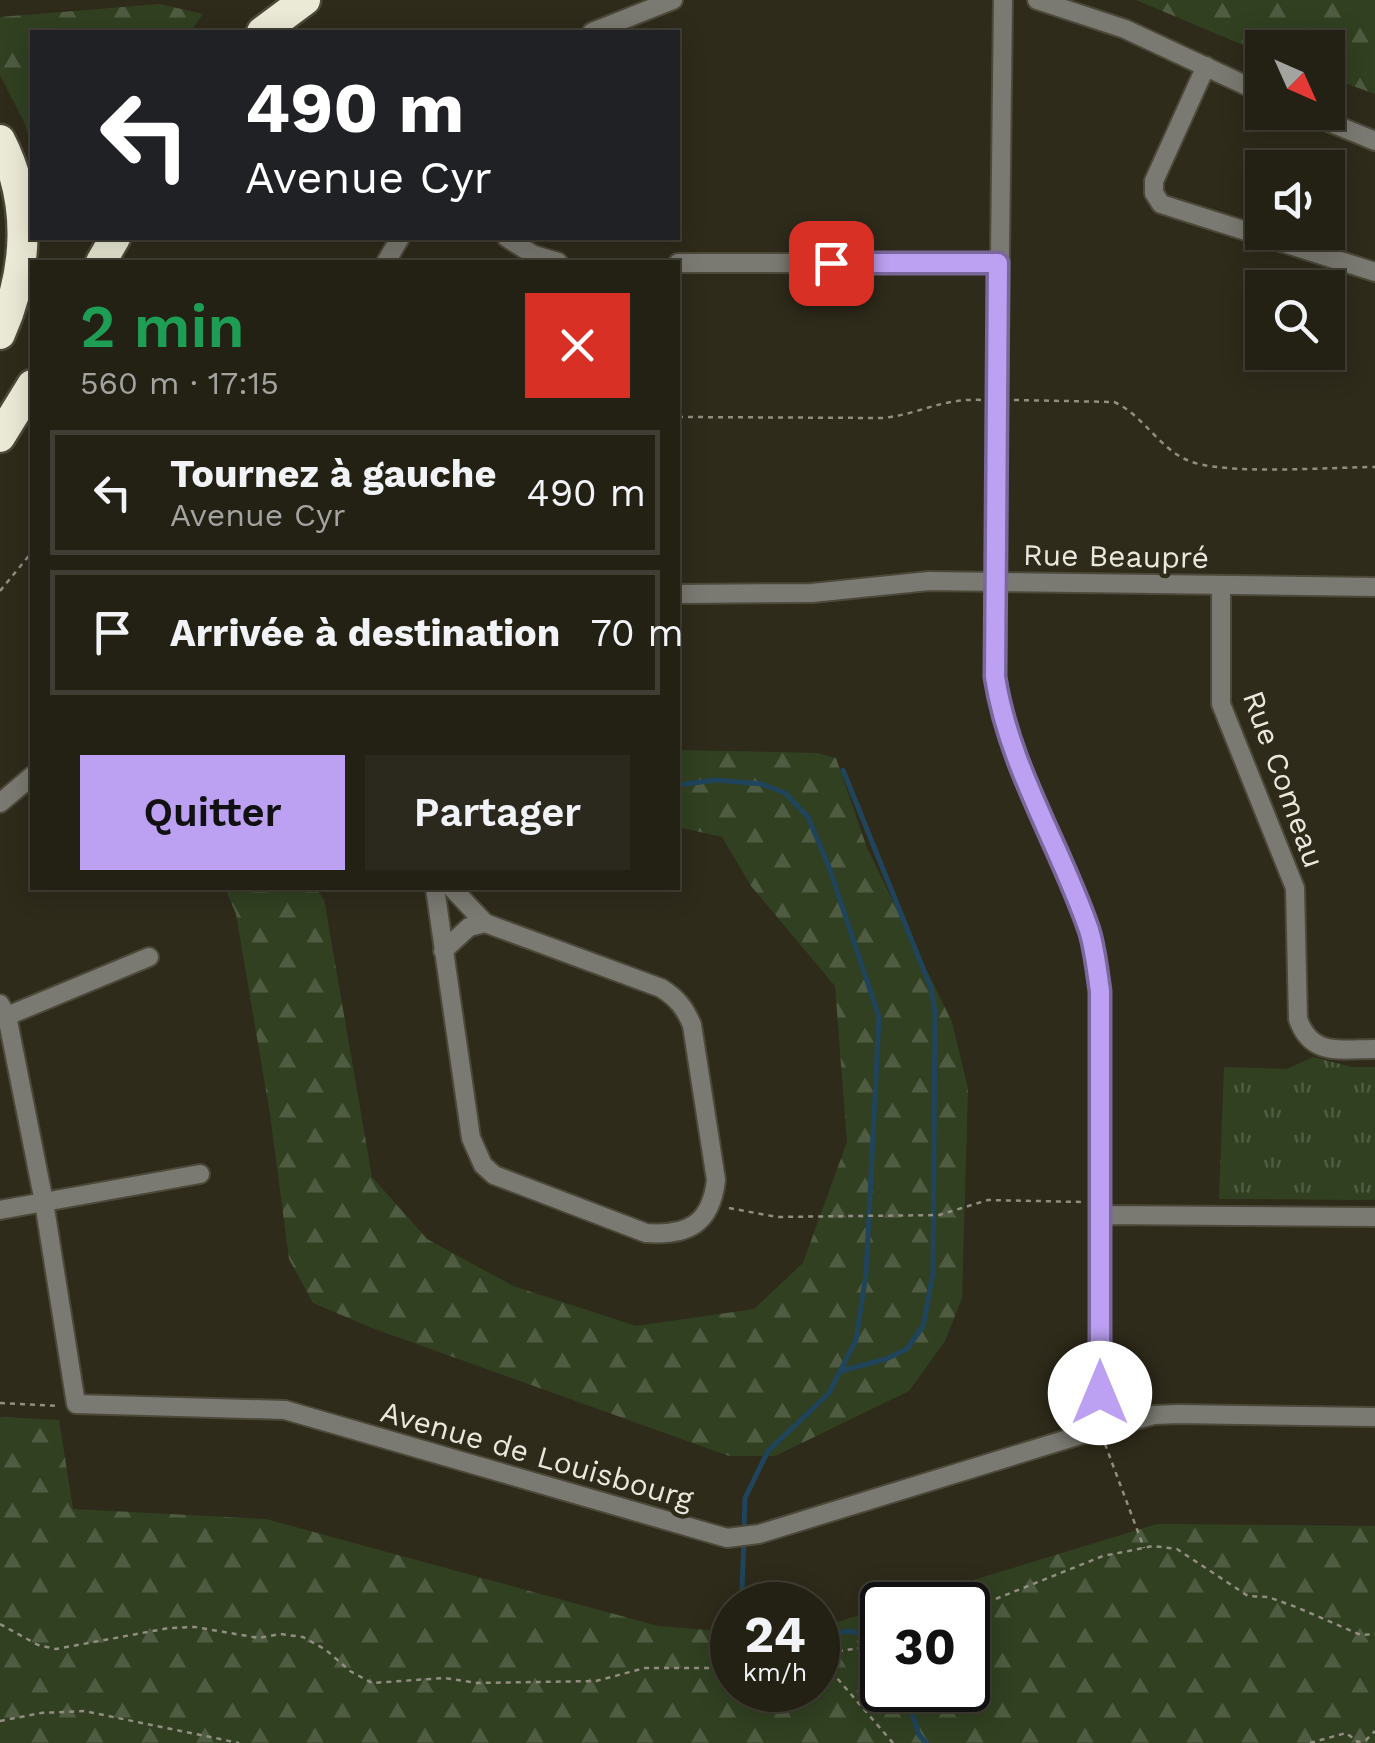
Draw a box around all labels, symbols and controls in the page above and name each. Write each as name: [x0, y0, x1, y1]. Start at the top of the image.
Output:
north arrow: [1245, 30, 1345, 130]
map controls: [1245, 30, 1345, 370]
text: 490 m: [245, 67, 464, 149]
icon: left: [80, 70, 210, 200]
button: sound: [1245, 150, 1345, 250]
text: Avenue Cyr: [245, 151, 492, 204]
pin: [789, 221, 874, 306]
icon: arrive: [804, 236, 859, 291]
button: search: [1245, 270, 1345, 370]
text: 2 min: [80, 291, 245, 362]
button: close: [525, 293, 630, 398]
text: 560 m · 17:15: [80, 364, 279, 402]
text: Tournez à gauche: [170, 452, 496, 496]
icon: left: [85, 465, 140, 520]
text: 490 m: [526, 471, 646, 515]
text: Avenue Cyr: [170, 496, 346, 534]
street label: Rue Beaupré: [1023, 537, 1209, 575]
icon: arrive: [85, 605, 140, 660]
text: Arrivée à destination: [170, 611, 560, 655]
text: 70 m: [590, 611, 684, 655]
street label: Rue Comeau: [1236, 686, 1332, 872]
button: Quitter: [80, 755, 345, 870]
button: Partager: [365, 755, 630, 870]
position arrow: [1048, 1341, 1152, 1445]
street label: Avenue de Louisbourg: [377, 1394, 697, 1516]
speed limit sign: 30: [860, 1582, 990, 1712]
text: 24: [744, 1605, 806, 1664]
text: km/h: [743, 1658, 807, 1687]

